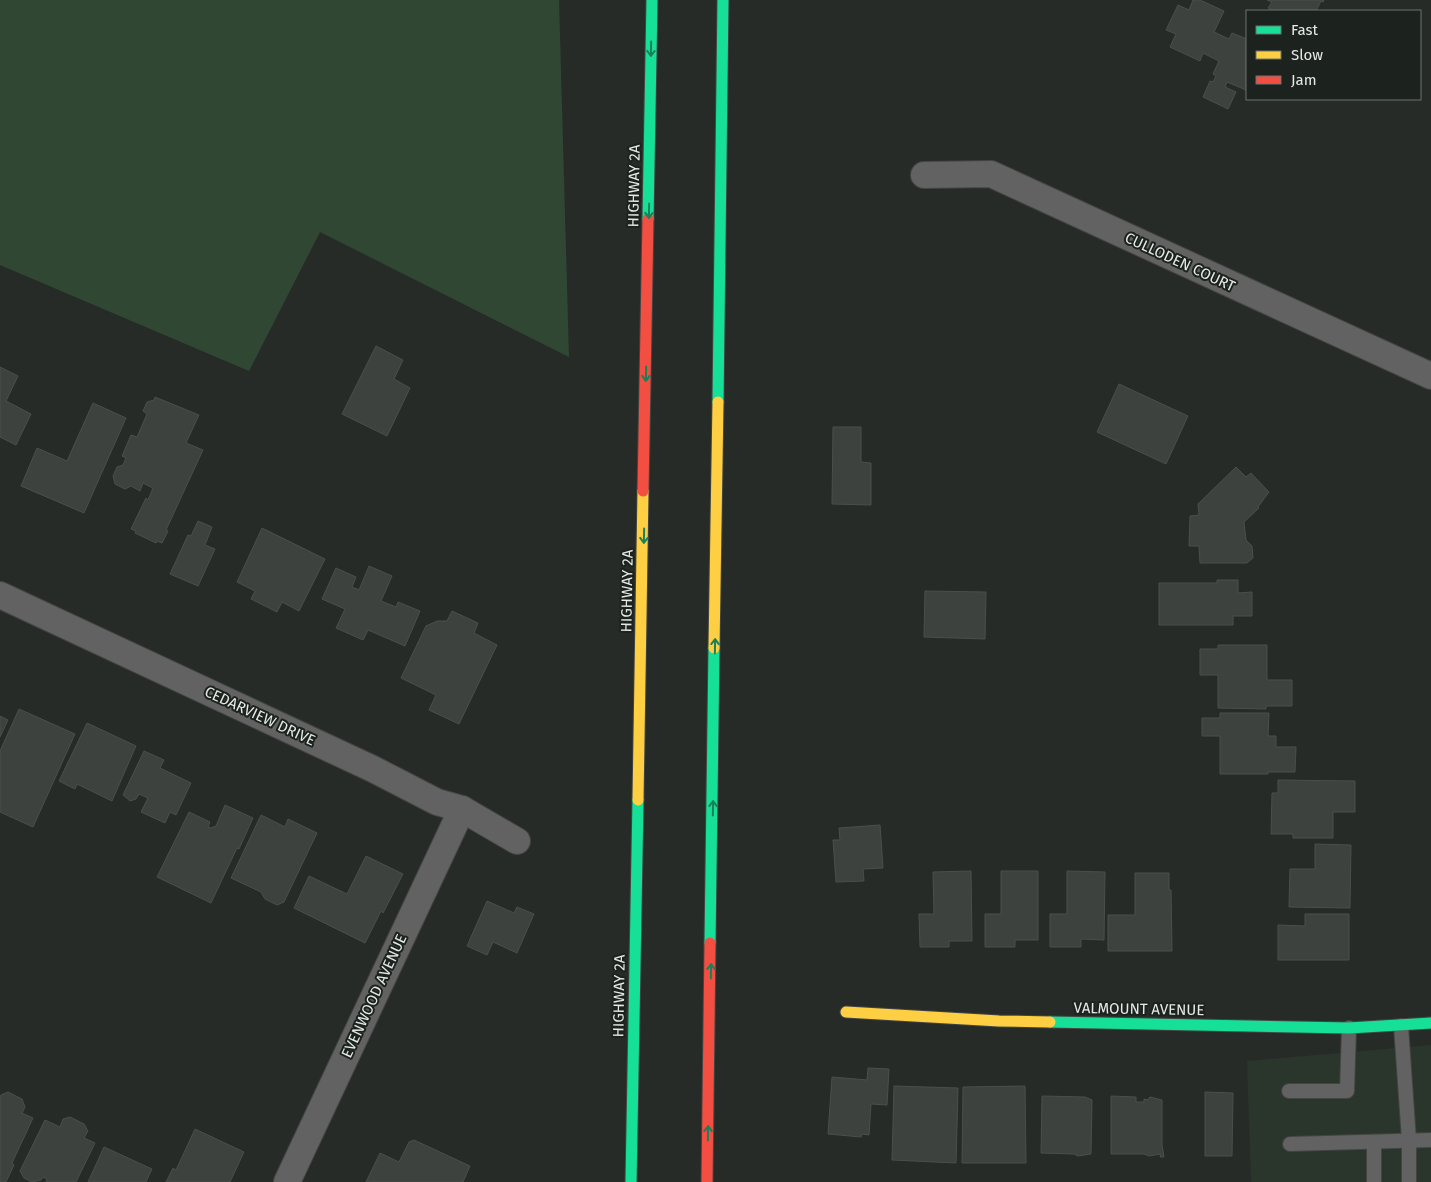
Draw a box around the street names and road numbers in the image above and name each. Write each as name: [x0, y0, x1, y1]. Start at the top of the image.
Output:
street label: HIGHWAY 2A: [624, 144, 644, 228]
street label: CULLODEN COURT: [1122, 229, 1238, 296]
street label: HIGHWAY 2A: [617, 549, 637, 633]
street label: CEDARVIEW DRIVE: [202, 682, 318, 750]
street label: EVENWOOD AVENUE: [337, 931, 411, 1061]
street label: HIGHWAY 2A: [609, 954, 629, 1038]
street label: VALMOUNT AVENUE: [1073, 999, 1205, 1019]

